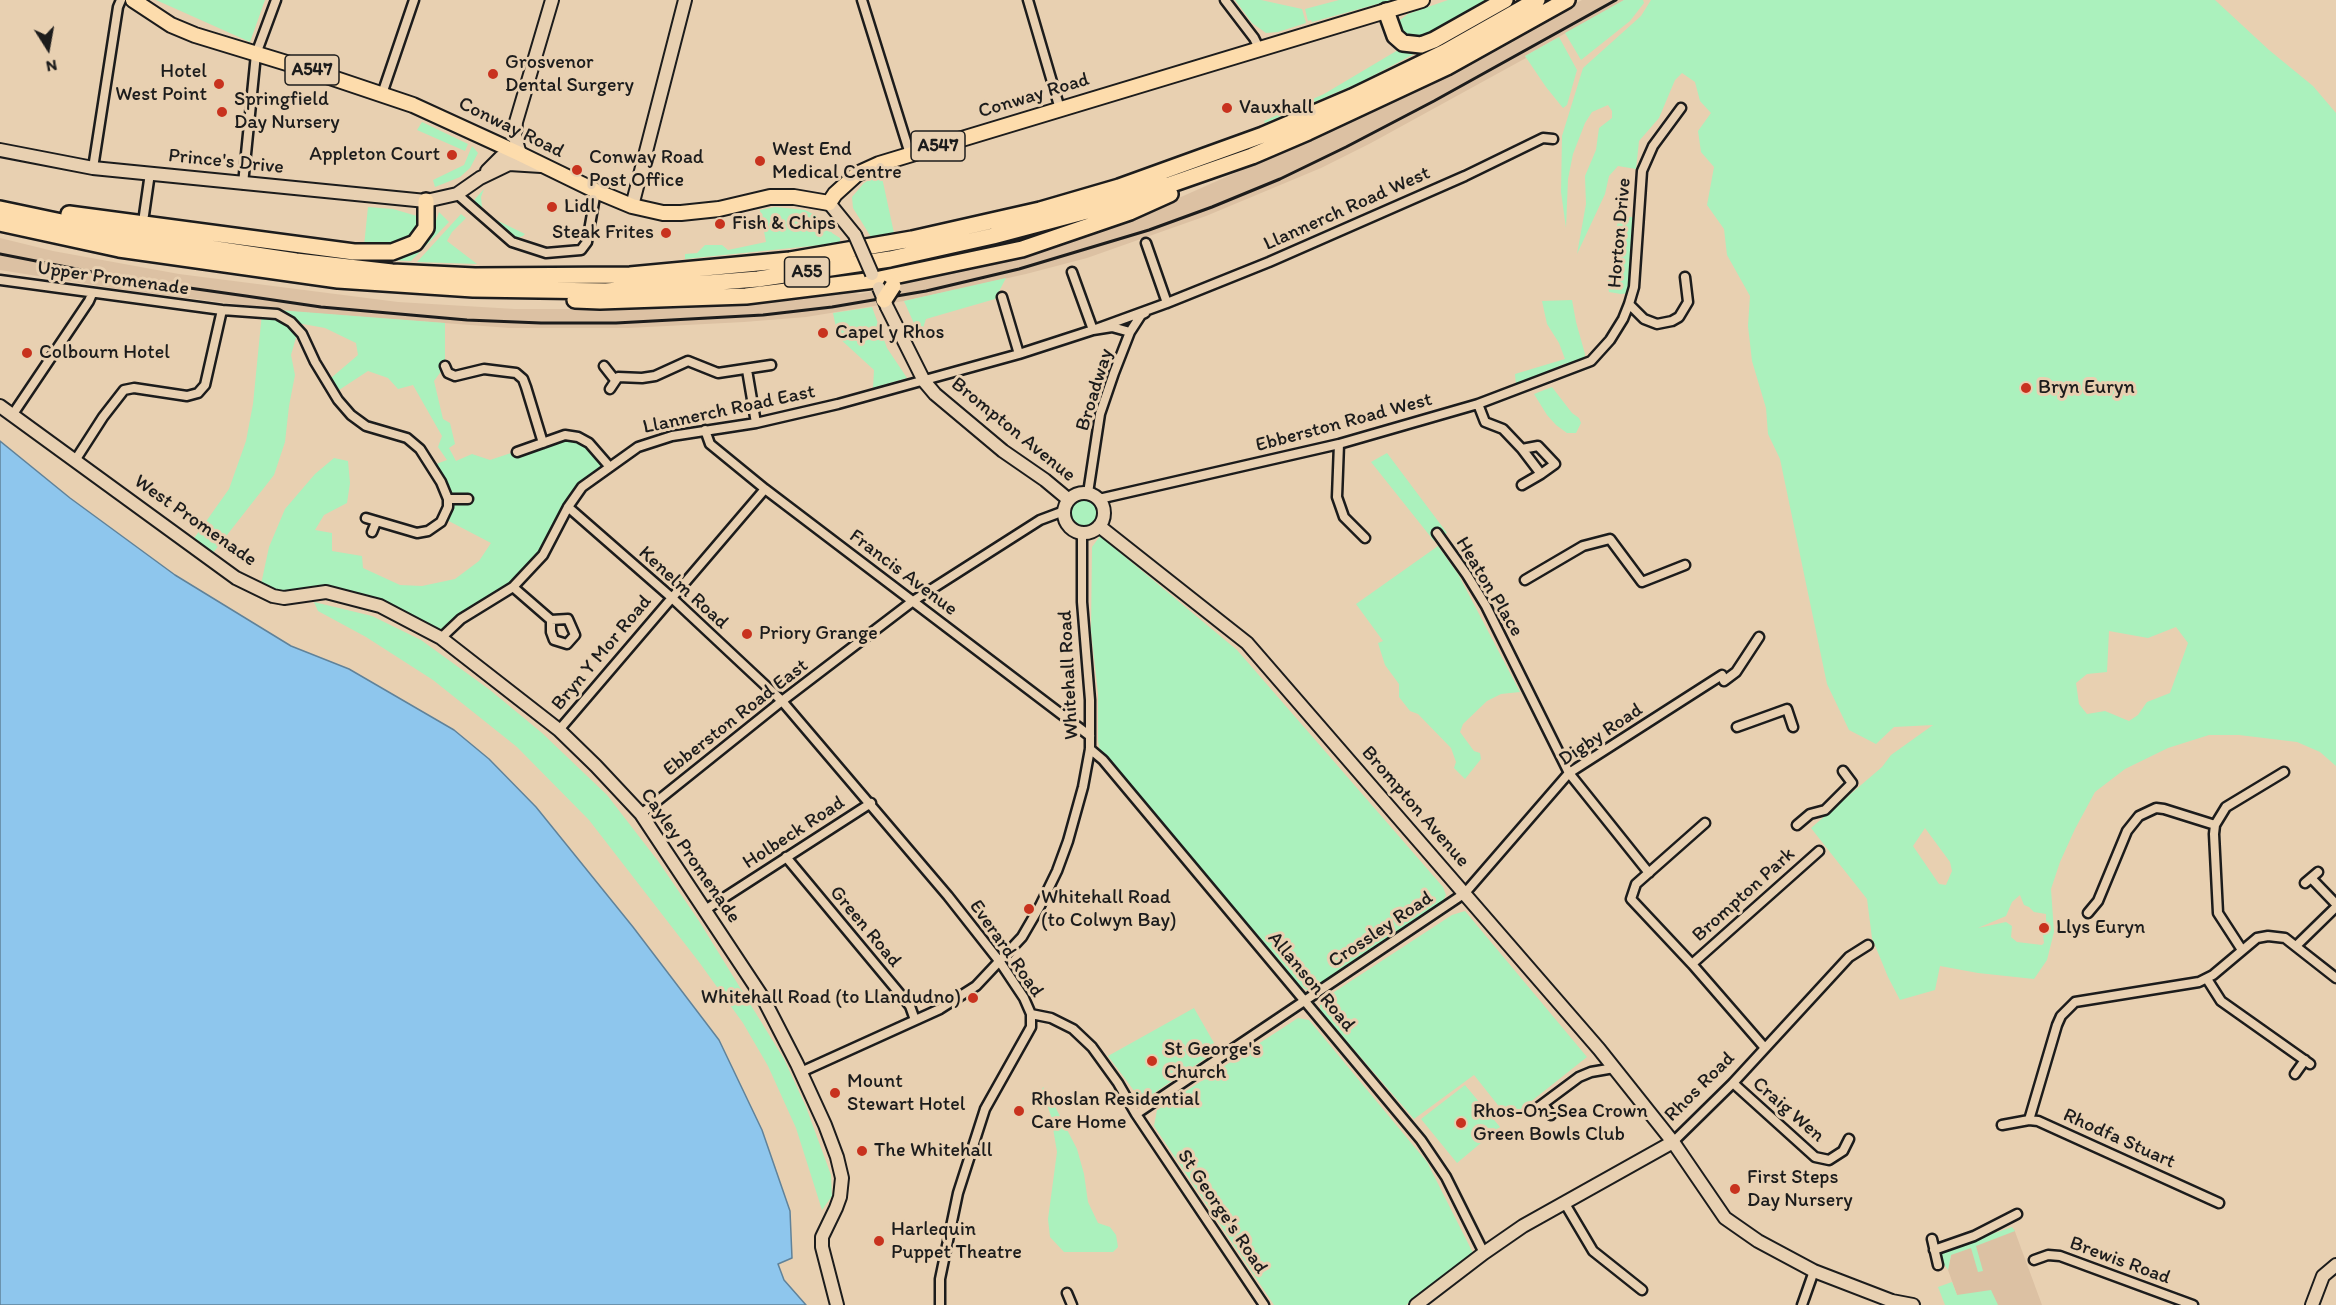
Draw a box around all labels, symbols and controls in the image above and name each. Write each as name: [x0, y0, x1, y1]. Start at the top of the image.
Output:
north arrow: [18, 18, 78, 78]
place label: Grosvenor Dental Surgery: [505, 51, 634, 98]
road number: A547: [285, 55, 339, 85]
text: N: [44, 56, 59, 77]
place label: Hotel West Point: [115, 60, 207, 107]
marker: Grosvenor Dental Surgery: [486, 67, 500, 81]
street label: Conway Road: [976, 68, 1092, 124]
marker: Hotel West Point: [212, 77, 226, 91]
place label: Springfield Day Nursery: [234, 88, 340, 135]
street label: Conway Road: [454, 92, 568, 164]
place label: Vauxhall: [1239, 96, 1313, 120]
marker: Vauxhall: [1220, 101, 1234, 115]
marker: Springfield Day Nursery: [215, 105, 229, 119]
road number: A547: [911, 131, 965, 161]
place label: West End Medical Centre: [772, 138, 902, 185]
place label: Appleton Court: [309, 143, 440, 167]
street label: Prince's Drive: [167, 144, 285, 180]
place label: Conway Road Post Office: [589, 146, 704, 193]
marker: Appleton Court: [445, 148, 459, 162]
marker: West End Medical Centre: [753, 154, 767, 168]
street label: Llannerch Road West: [1260, 161, 1434, 257]
marker: Conway Road Post Office: [570, 163, 584, 177]
street label: Horton Drive: [1603, 177, 1637, 289]
place label: Lidl: [564, 195, 596, 219]
marker: Lidl: [545, 200, 559, 214]
place label: Fish & Chips: [732, 212, 836, 236]
marker: Fish & Chips: [713, 217, 727, 231]
place label: Steak Frites: [552, 221, 654, 245]
marker: Steak Frites: [659, 226, 673, 240]
street label: Upper Promenade: [36, 256, 190, 302]
road number: A55: [784, 257, 830, 287]
place label: Capel y Rhos: [835, 321, 944, 345]
marker: Capel y Rhos: [816, 326, 830, 340]
place label: Colbourn Hotel: [39, 341, 170, 365]
marker: Colbourn Hotel: [20, 346, 34, 360]
street label: Broadway: [1071, 346, 1119, 434]
street label: Brompton Avenue: [946, 372, 1080, 488]
place label: Bryn Euryn: [2038, 376, 2135, 400]
street label: Llannerch Road East: [641, 380, 817, 440]
marker: Bryn Euryn: [2019, 381, 2033, 395]
street label: Ebberston Road West: [1253, 388, 1435, 458]
street label: West Promenade: [129, 470, 261, 572]
street label: Francis Avenue: [844, 524, 962, 622]
street label: Heaton Place: [1450, 533, 1528, 641]
street label: Kenelm Road: [633, 541, 733, 635]
street label: Bryn Y Mor Road: [547, 590, 657, 716]
street label: Whitehall Road: [1054, 610, 1084, 740]
place label: Priory Grange: [759, 622, 878, 646]
marker: Priory Grange: [740, 627, 754, 641]
street label: Ebberston Road East: [659, 654, 813, 782]
street label: Digby Road: [1554, 698, 1648, 772]
street label: Brompton Avenue: [1356, 741, 1474, 873]
street label: Cayley Promenade: [635, 784, 745, 928]
street label: Holbeck Road: [738, 791, 850, 875]
street label: Brompton Park: [1688, 843, 1800, 947]
street label: Green Road: [824, 881, 906, 973]
place label: Whitehall Road (to Colwyn Bay): [1041, 886, 1176, 933]
street label: Crossley Road: [1324, 886, 1438, 974]
street label: Everard Road: [964, 896, 1048, 1002]
marker: Whitehall Road (to Colwyn Bay): [1022, 902, 1036, 916]
place label: Llys Euryn: [2056, 916, 2145, 940]
marker: Llys Euryn: [2037, 921, 2051, 935]
street label: Allanson Road: [1262, 927, 1360, 1037]
place label: Whitehall Road (to Llandudno): [701, 986, 961, 1010]
marker: Whitehall Road (to Llandudno): [966, 991, 980, 1005]
place label: St George's Church: [1164, 1038, 1261, 1085]
street label: Rhos Road: [1660, 1047, 1740, 1127]
marker: St George's Church: [1145, 1054, 1159, 1068]
place label: Mount Stewart Hotel: [847, 1070, 965, 1117]
street label: Craig Wen: [1747, 1072, 1829, 1148]
marker: Mount Stewart Hotel: [828, 1086, 842, 1100]
place label: Rhoslan Residential Care Home: [1031, 1088, 1200, 1135]
place label: Rhos-On-Sea Crown Green Bowls Club: [1473, 1100, 1648, 1147]
marker: Rhoslan Residential Care Home: [1012, 1104, 1026, 1118]
street label: Rhodfa Stuart: [2059, 1104, 2179, 1174]
marker: Rhos-On-Sea Crown Green Bowls Club: [1454, 1116, 1468, 1130]
place label: The Whitehall: [874, 1139, 992, 1163]
marker: The Whitehall: [855, 1144, 869, 1158]
street label: St George's Road: [1172, 1145, 1272, 1279]
place label: First Steps Day Nursery: [1747, 1166, 1853, 1213]
marker: First Steps Day Nursery: [1728, 1182, 1742, 1196]
place label: Harlequin Puppet Theatre: [891, 1218, 1022, 1265]
street label: Brewis Road: [2066, 1232, 2174, 1290]
marker: Harlequin Puppet Theatre: [872, 1234, 886, 1248]

